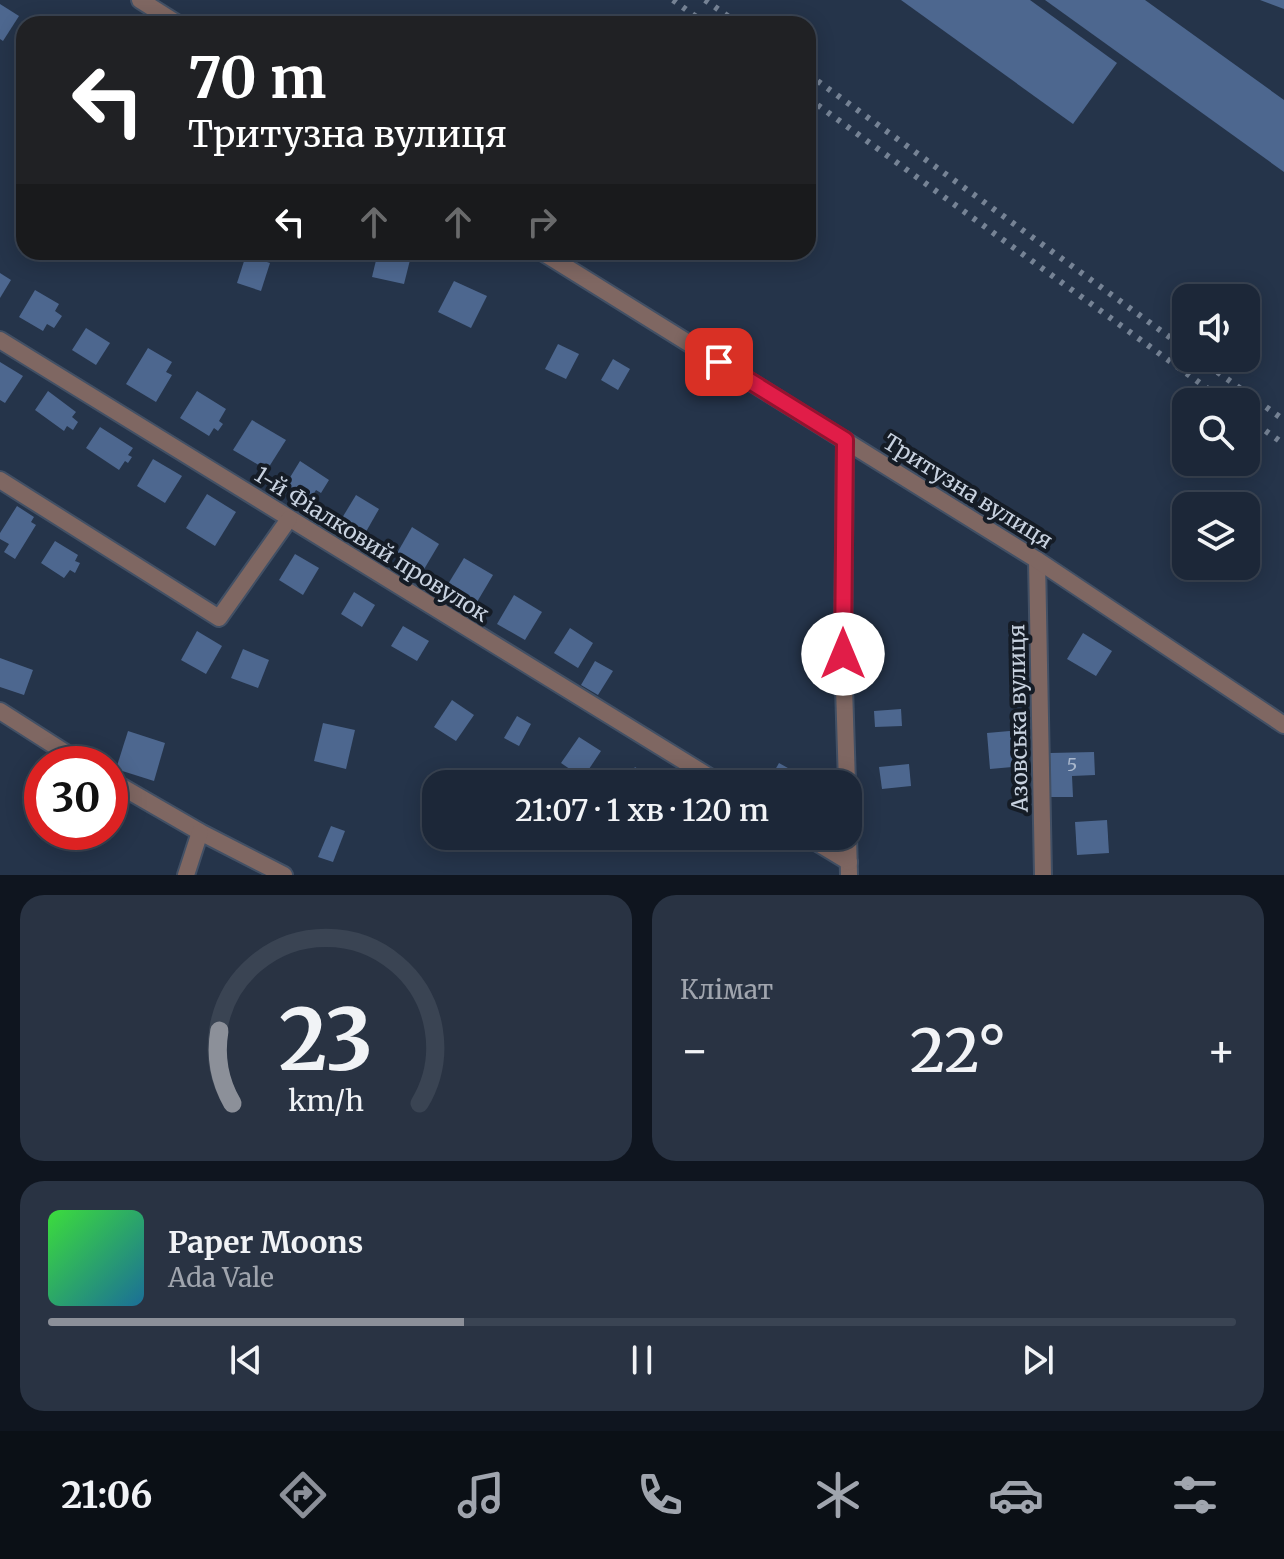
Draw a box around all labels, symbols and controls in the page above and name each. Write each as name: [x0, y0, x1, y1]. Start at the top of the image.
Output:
text: 70 m: [188, 43, 326, 113]
icon: left: [56, 48, 160, 152]
text: Тритузна вулиця: [188, 112, 507, 157]
icon: left: [268, 200, 312, 244]
icon: ahead: [352, 200, 396, 244]
icon: ahead: [436, 200, 480, 244]
icon: right: [520, 200, 564, 244]
map controls: [1172, 284, 1260, 580]
button: sound: [1172, 284, 1260, 372]
pin: [685, 328, 753, 396]
icon: arrive: [697, 340, 741, 384]
button: search: [1172, 388, 1260, 476]
street label: Тритузна вулиця: [878, 427, 1058, 555]
street label: 1-й Фіалковий провулок: [249, 460, 495, 628]
button: layers: [1172, 492, 1260, 580]
position arrow: [801, 612, 885, 696]
street label: Азовська вулиця: [1002, 624, 1034, 813]
speed limit sign: 30: [24, 746, 128, 850]
house number: 5: [1067, 753, 1077, 776]
text: 21:07 · 1 хв · 120 m: [515, 791, 769, 829]
text: Клімат: [680, 973, 773, 1006]
text: 23: [279, 988, 373, 1093]
text: 22°: [910, 1013, 1006, 1088]
text: −: [680, 1023, 709, 1078]
text: +: [1207, 1023, 1236, 1078]
text: km/h: [288, 1083, 364, 1119]
text: Paper Moons: [168, 1223, 363, 1261]
text: Ada Vale: [168, 1261, 274, 1294]
icon: previous: [224, 1338, 268, 1382]
icon: pause: [620, 1338, 664, 1382]
icon: next: [1016, 1338, 1060, 1382]
icon: directions: [275, 1467, 331, 1523]
icon: music: [453, 1467, 509, 1523]
icon: phone: [632, 1467, 688, 1523]
icon: climate: [810, 1467, 866, 1523]
icon: car: [988, 1467, 1044, 1523]
icon: filters: [1167, 1467, 1223, 1523]
text: 21:06: [61, 1473, 153, 1518]

